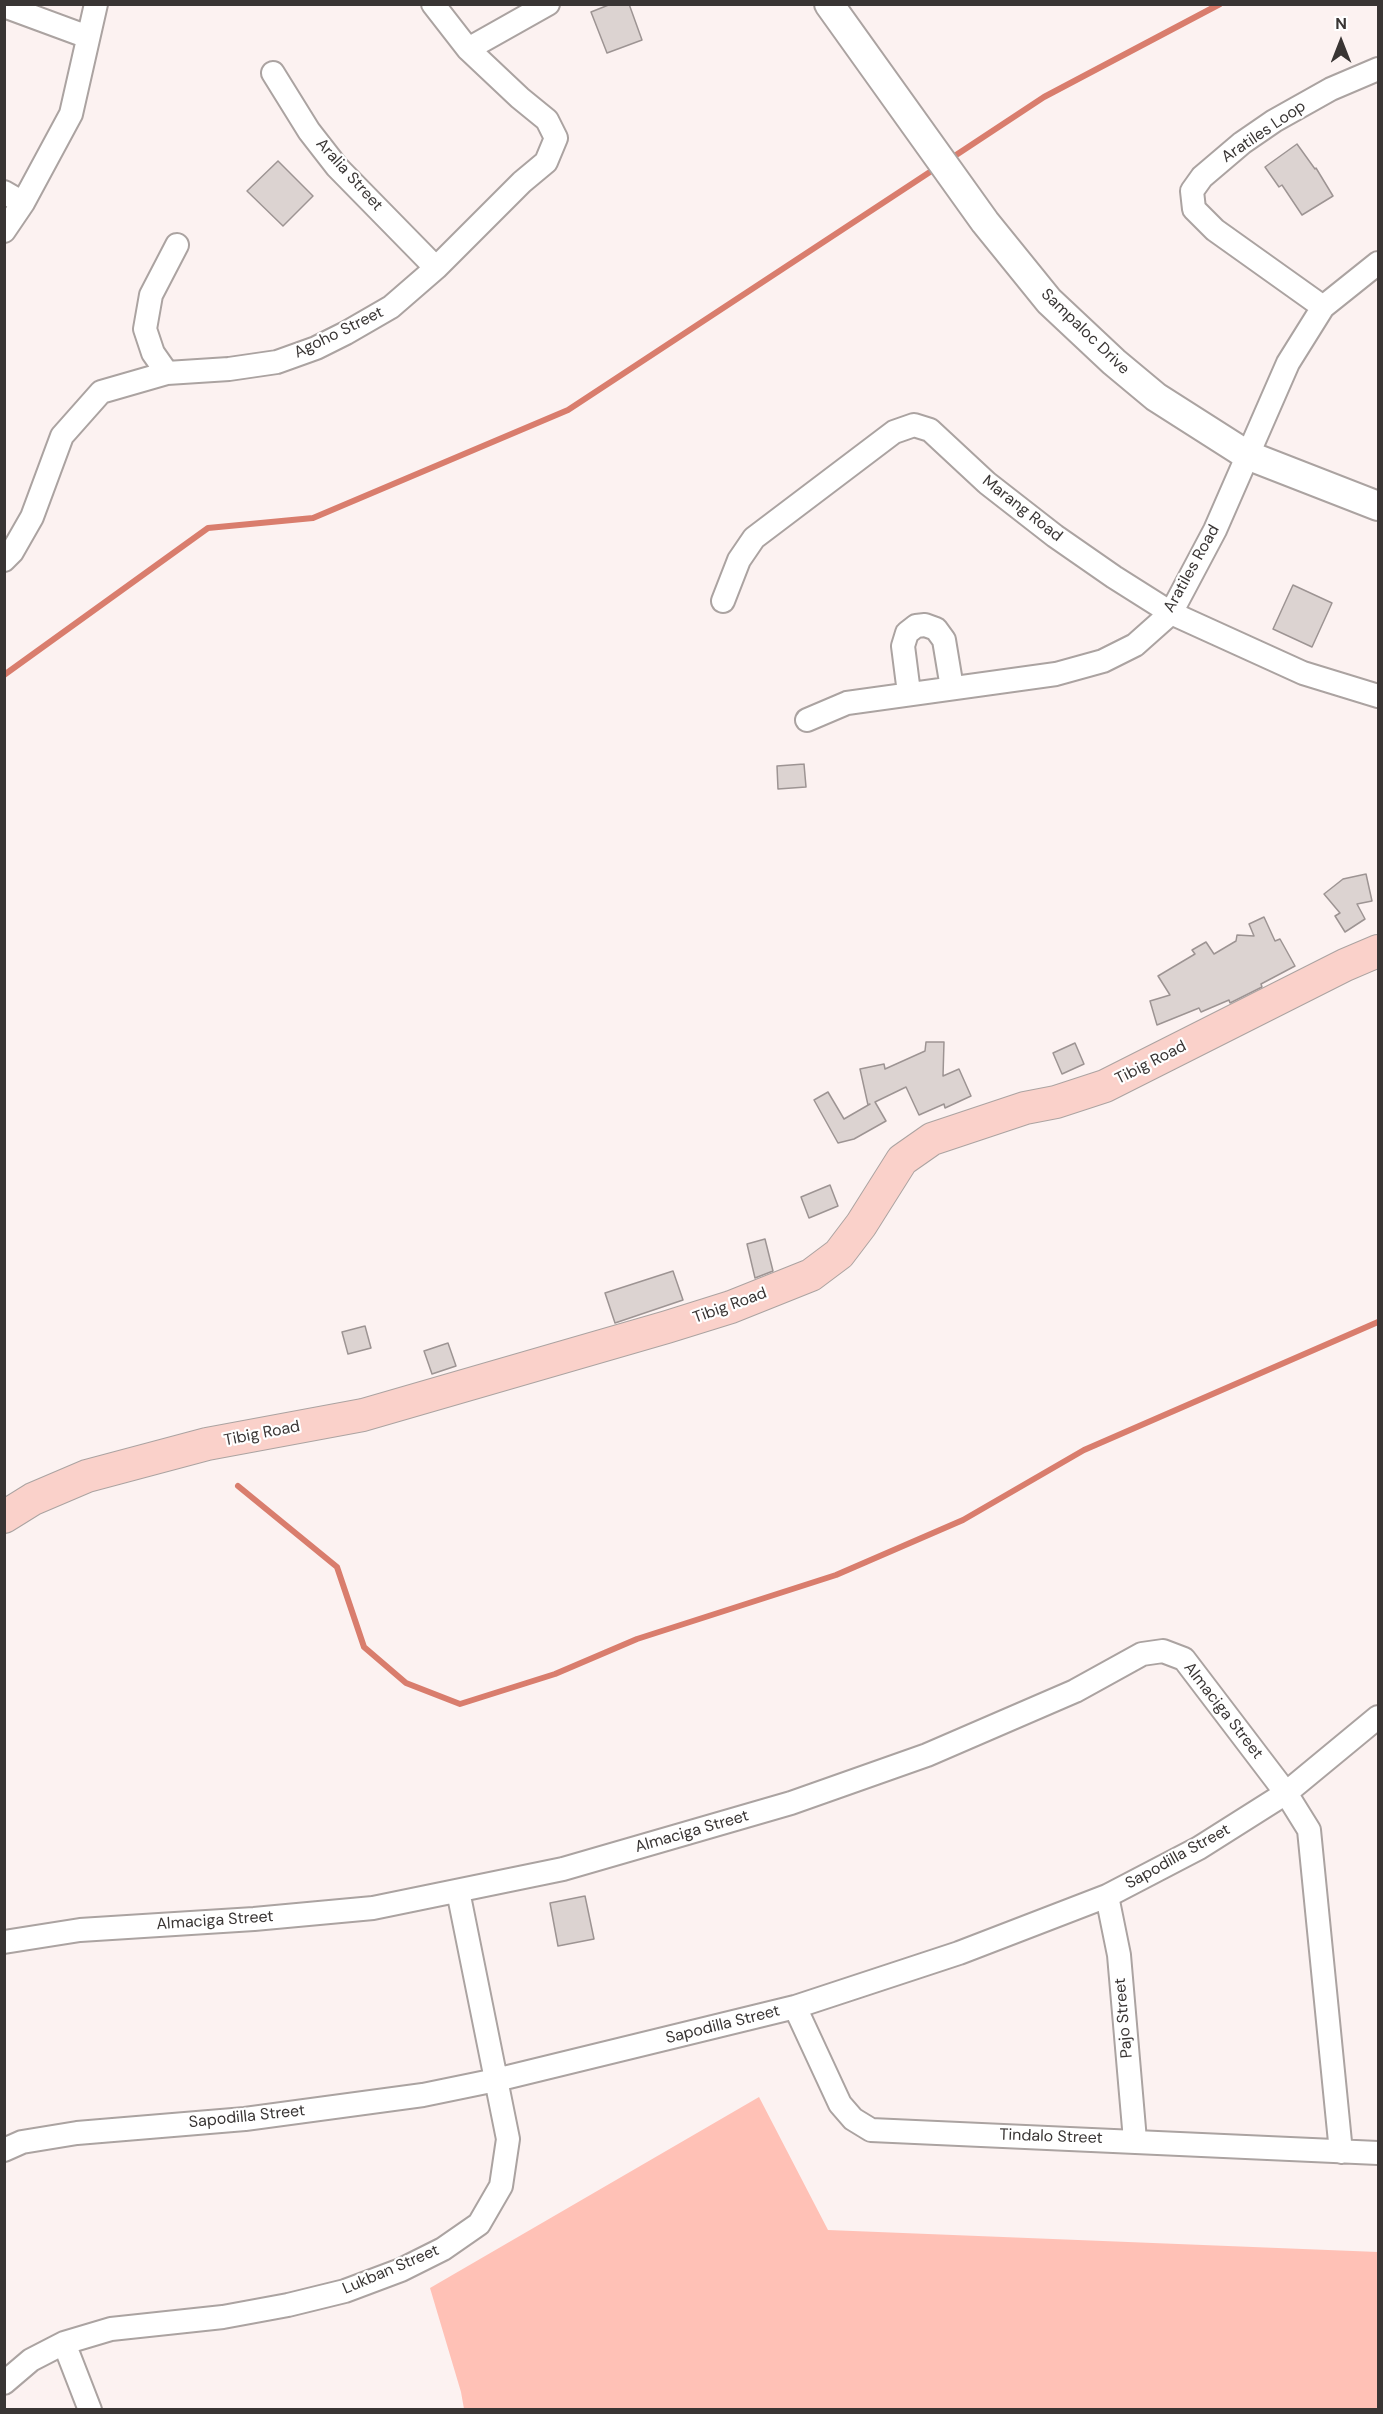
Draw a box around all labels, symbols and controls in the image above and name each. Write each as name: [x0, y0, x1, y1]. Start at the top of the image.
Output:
north arrow: [1311, 12, 1371, 72]
text: N: [1335, 13, 1347, 34]
street label: Aratiles Loop: [1218, 97, 1310, 167]
street label: Aralia Street: [311, 135, 387, 215]
street label: Sampaloc Drive: [1037, 285, 1133, 379]
street label: Agoho Street: [291, 303, 387, 363]
street label: Marang Road: [978, 472, 1066, 546]
street label: Aratiles Road: [1160, 522, 1224, 616]
street label: Tibig Road: [1112, 1037, 1190, 1089]
street label: Tibig Road: [690, 1284, 770, 1328]
street label: Tibig Road: [222, 1417, 302, 1451]
street label: Almaciga Street: [1179, 1659, 1267, 1763]
street label: Almaciga Street: [633, 1807, 751, 1857]
street label: Sapodilla Street: [1122, 1820, 1234, 1894]
street label: Almaciga Street: [156, 1907, 274, 1935]
street label: Pajo Street: [1111, 1977, 1137, 2059]
street label: Sapodilla Street: [664, 2002, 782, 2048]
street label: Sapodilla Street: [188, 2101, 306, 2133]
street label: Tindalo Street: [999, 2126, 1103, 2148]
street label: Lukban Street: [340, 2241, 442, 2299]

